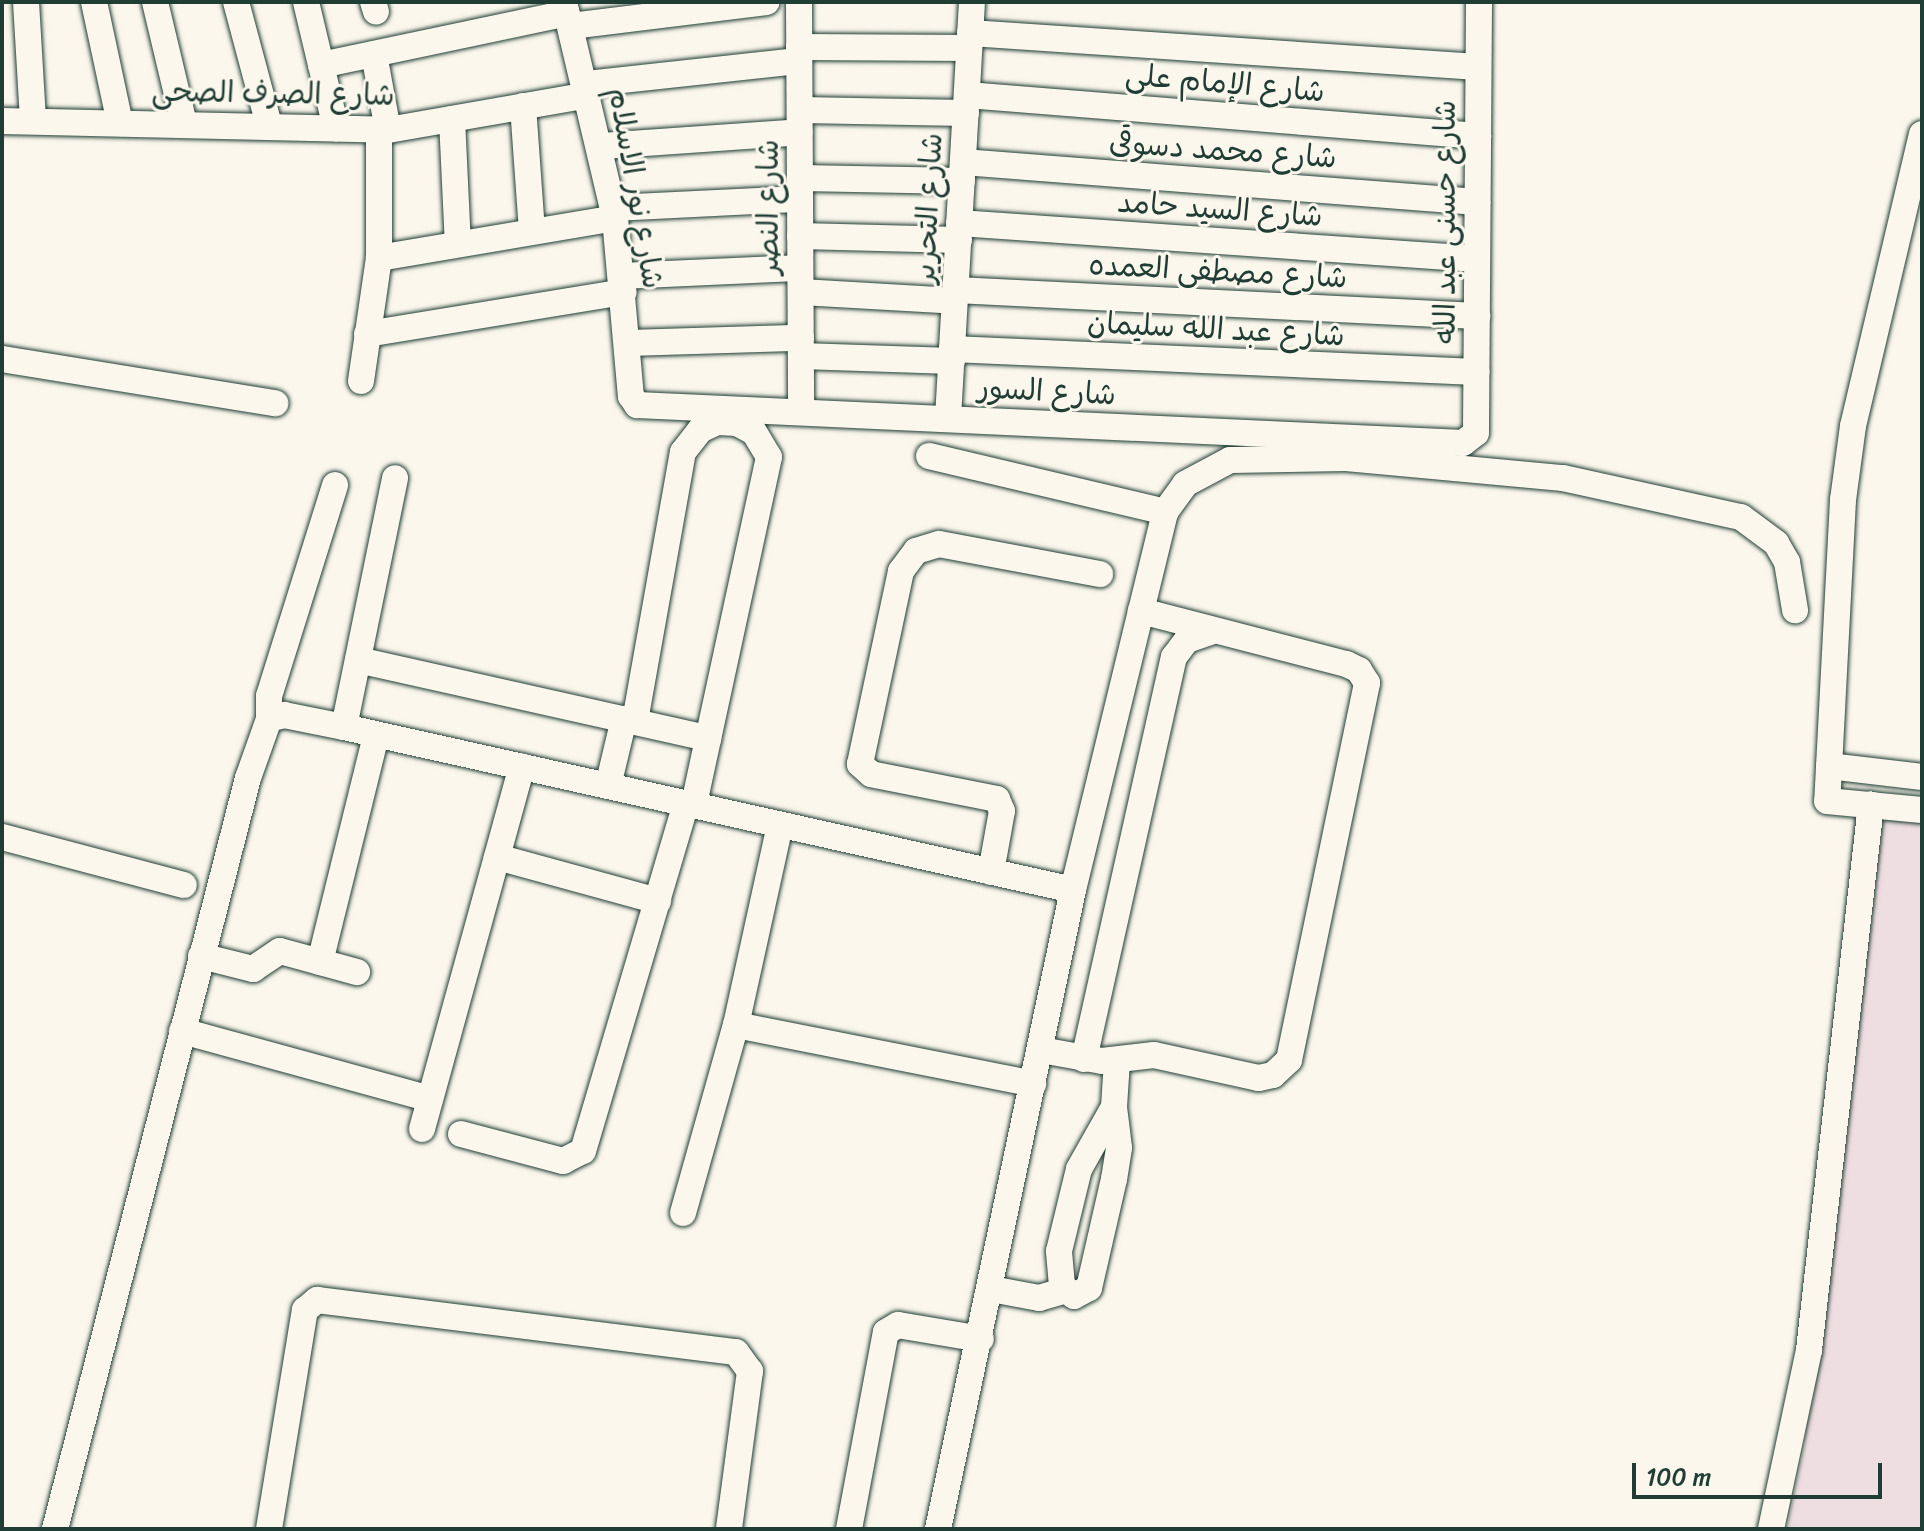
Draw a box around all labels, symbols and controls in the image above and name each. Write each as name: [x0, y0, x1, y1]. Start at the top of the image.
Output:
street label: شارع الإمام على: [1124, 56, 1326, 110]
street label: شارع الصرف الصحى: [151, 73, 395, 113]
street label: شارع نور الاسلام: [601, 85, 671, 291]
street label: شارع حسنى عبد الله: [1427, 100, 1463, 344]
street label: شارع محمد دسوقى: [1108, 124, 1338, 176]
street label: شارع التحرير: [906, 132, 950, 284]
street label: شارع النصر: [750, 139, 786, 275]
street label: شارع السيد حامد: [1116, 184, 1324, 234]
street label: شارع مصطفى العمده: [1088, 246, 1348, 296]
street label: شارع عبد الله سليمان: [1086, 304, 1346, 354]
street label: شارع السور: [977, 369, 1117, 413]
scale bar: [1636, 1447, 1886, 1497]
text: 100 m: [1646, 1456, 1711, 1498]

